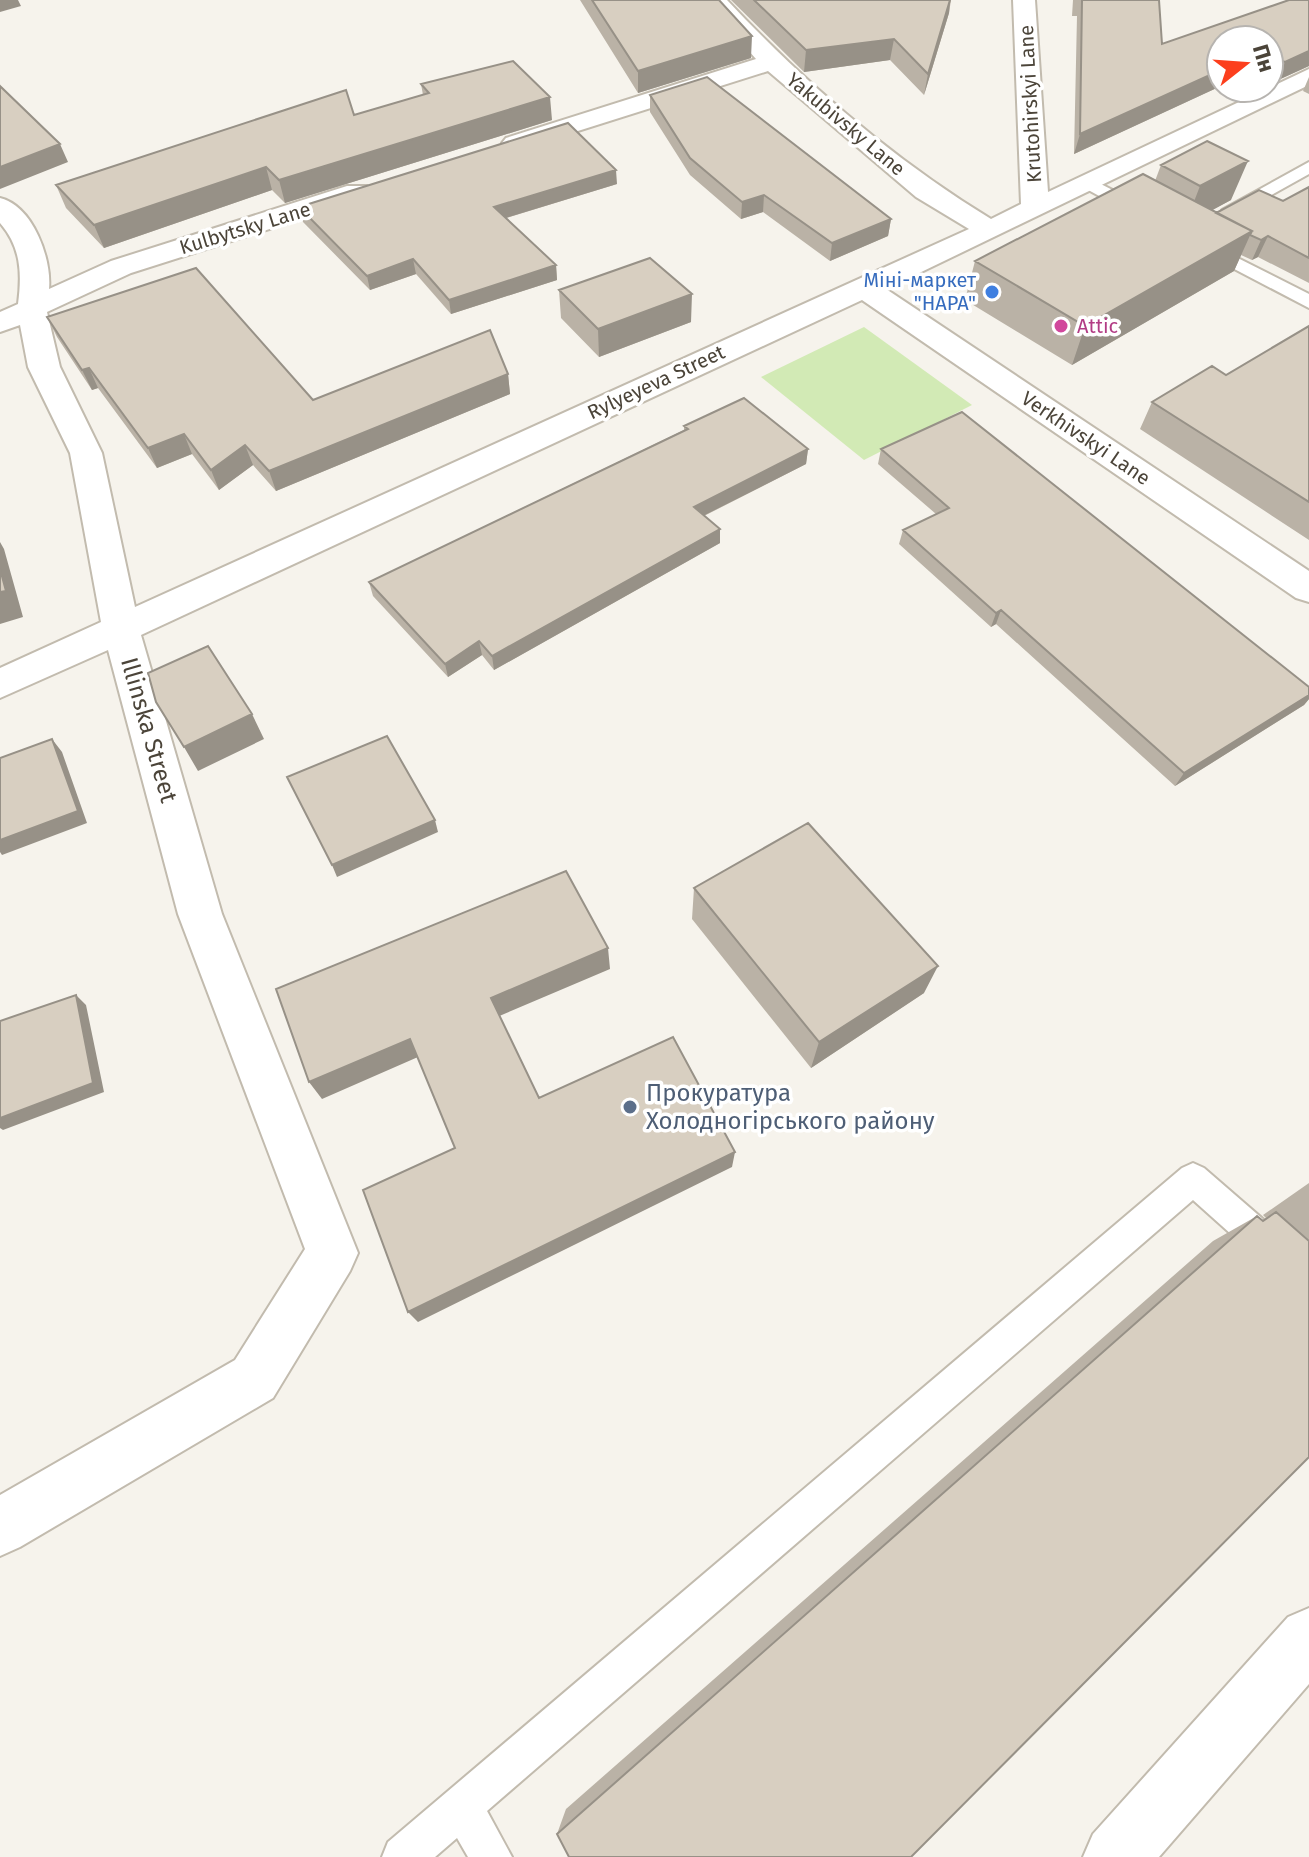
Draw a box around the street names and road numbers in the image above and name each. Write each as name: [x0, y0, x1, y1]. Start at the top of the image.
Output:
street label: Krutohirskyi Lane: [1014, 24, 1046, 184]
street label: Yakubivsky Lane: [782, 67, 910, 181]
street label: Kulbytsky Lane: [176, 197, 314, 259]
street label: Rylyeyeva Street: [584, 339, 729, 424]
street label: Verkhivskyi Lane: [1017, 386, 1155, 490]
street label: Illinska Street: [115, 654, 183, 806]

